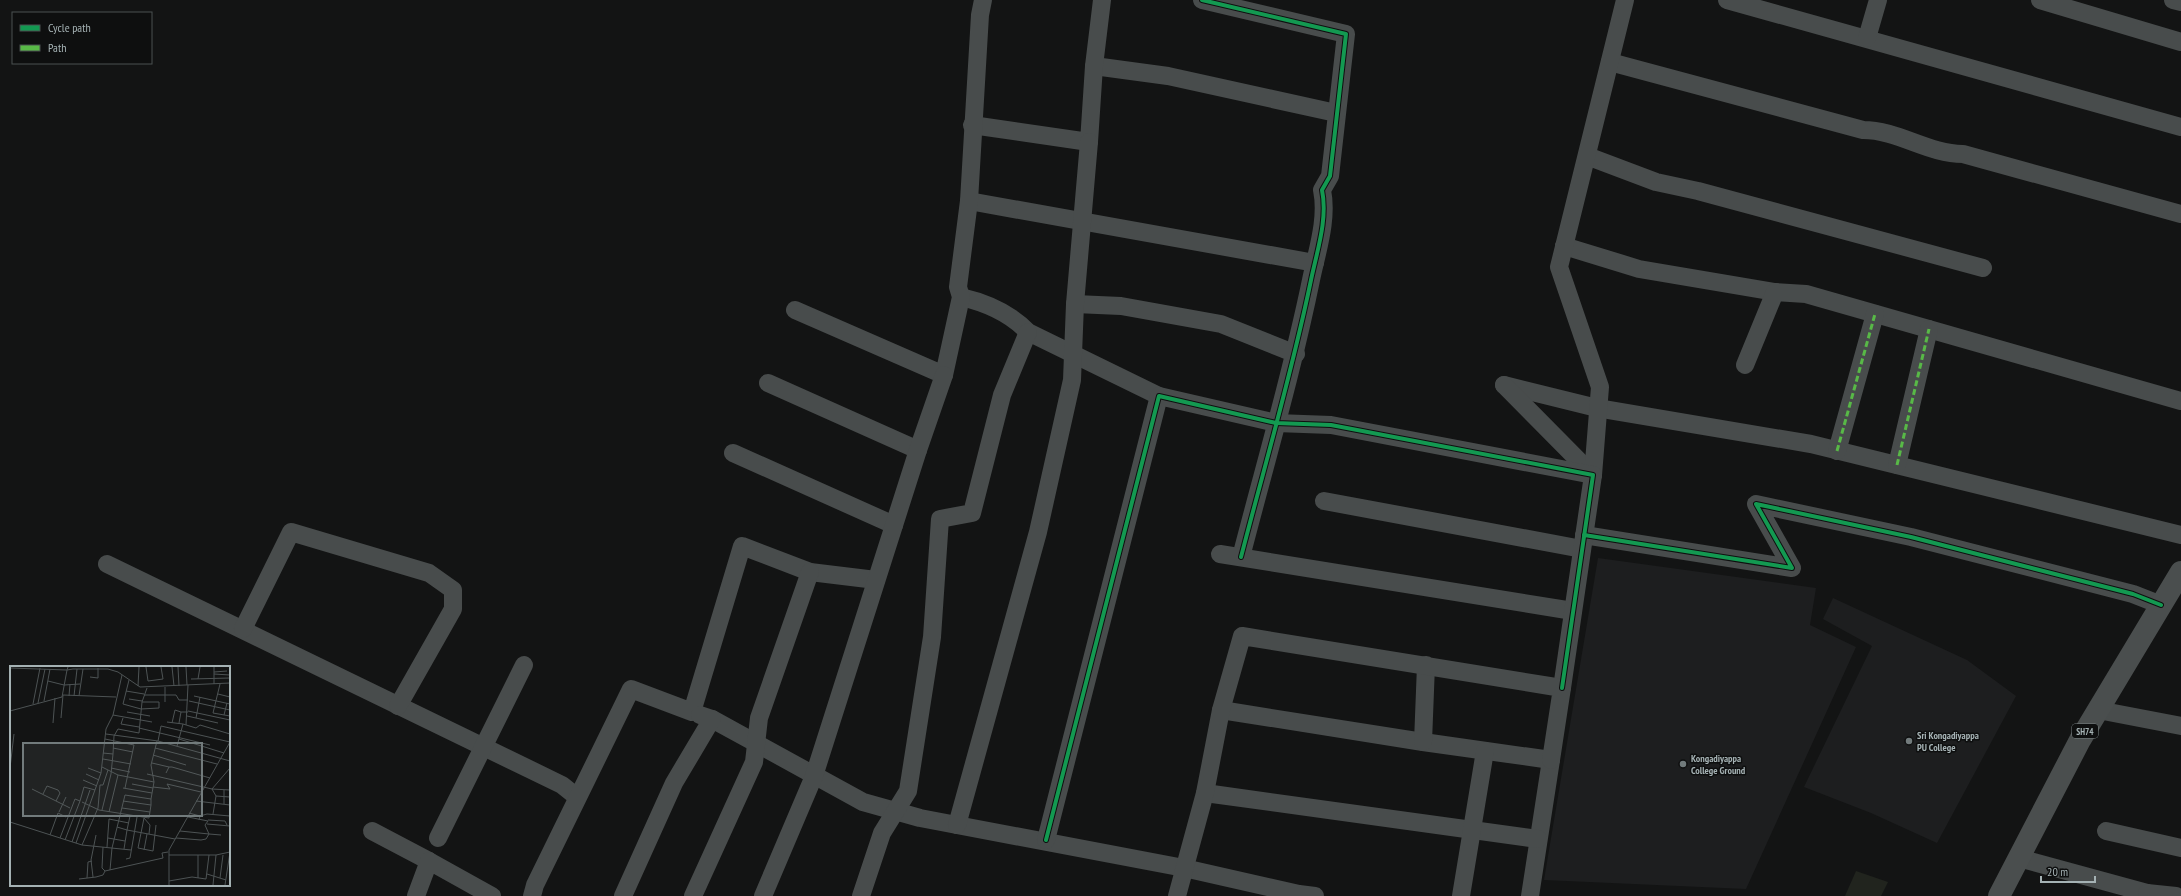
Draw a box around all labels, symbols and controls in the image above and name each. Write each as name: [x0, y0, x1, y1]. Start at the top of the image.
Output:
legend: [12, 12, 152, 64]
text: Cycle path: [48, 20, 91, 35]
text: Path: [48, 40, 66, 55]
inset map: [10, 666, 230, 886]
road number: SH74: [2072, 724, 2098, 738]
place label: Sri Kongadiyappa PU College: [1917, 729, 1979, 754]
marker: Sri Kongadiyappa PU College: [1904, 736, 1914, 746]
place label: Kongadiyappa College Ground: [1691, 752, 1746, 777]
marker: Kongadiyappa College Ground: [1678, 759, 1688, 769]
scale bar: [2041, 858, 2095, 884]
text: 20 m: [2047, 864, 2068, 879]

